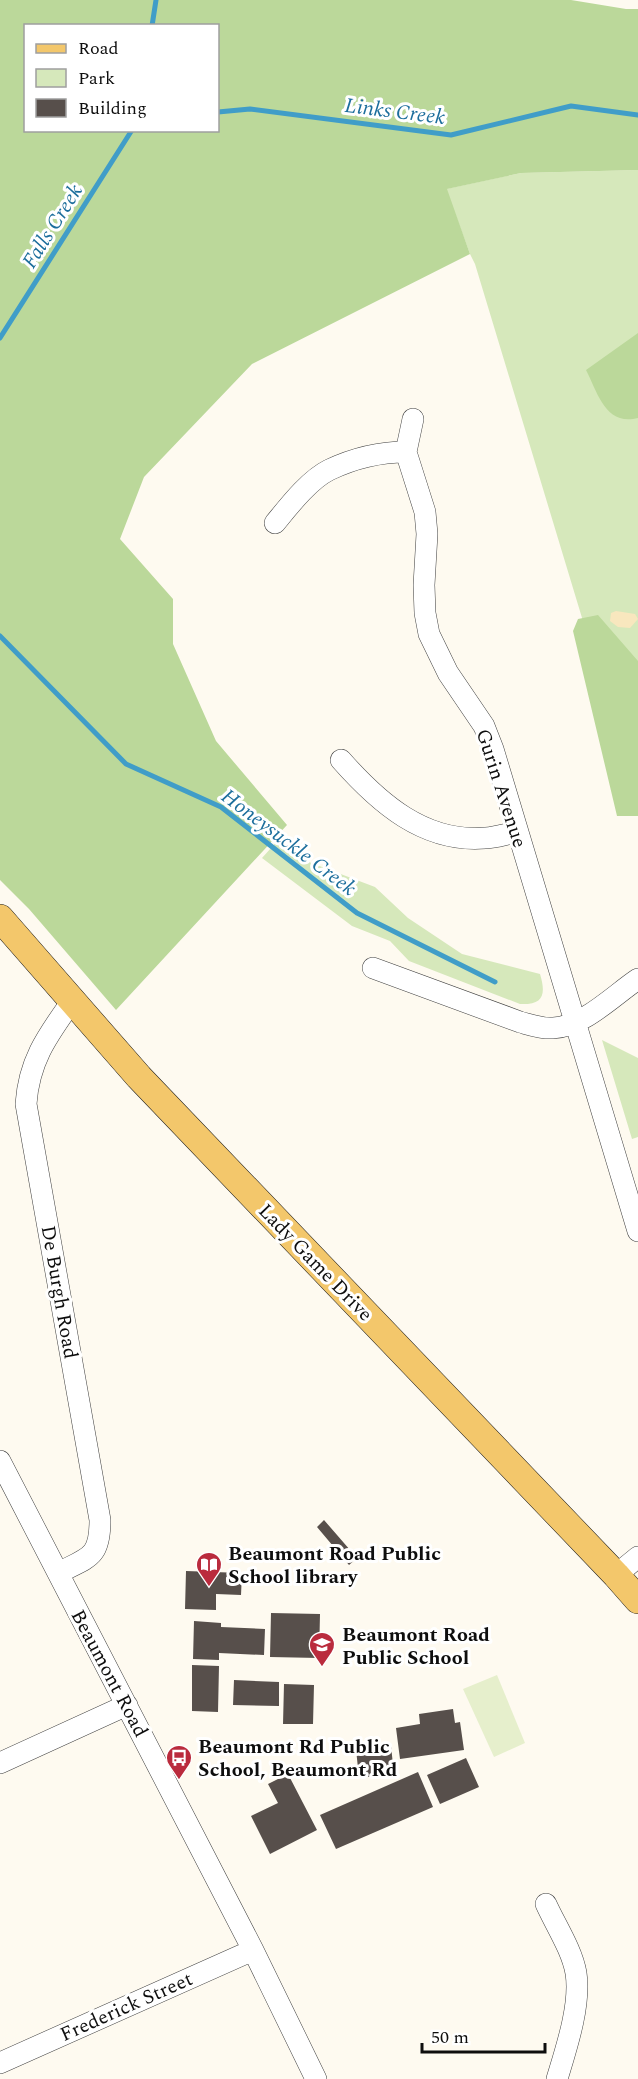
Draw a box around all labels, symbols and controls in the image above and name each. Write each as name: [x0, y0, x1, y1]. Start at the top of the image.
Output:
legend: [24, 24, 219, 132]
text: Road: [78, 35, 119, 62]
text: Park: [78, 65, 115, 92]
water label: Links Creek: [343, 90, 447, 134]
text: Building: [78, 95, 147, 122]
water label: Falls Creek: [14, 178, 92, 275]
street label: Gurin Avenue: [468, 725, 534, 852]
water label: Honeysuckle Creek: [214, 781, 363, 905]
street label: Lady Game Drive: [251, 1197, 380, 1329]
street label: De Burgh Road: [33, 1223, 86, 1361]
place label: Beaumont Road Public School library: [228, 1539, 441, 1592]
library icon: Beaumont Road Public School library: [194, 1550, 224, 1588]
street label: Beaumont Road: [63, 1604, 155, 1743]
place label: Beaumont Road Public School: [342, 1620, 490, 1673]
school or university icon: Beaumont Road Public School: [307, 1630, 337, 1668]
place label: Beaumont Rd Public School, Beaumont Rd: [198, 1732, 398, 1785]
bus stop icon: Beaumont Rd Public School, Beaumont Rd: [164, 1743, 194, 1781]
street label: Frederick Street: [55, 1964, 198, 2050]
scale bar: [422, 2016, 545, 2054]
text: 50 m: [431, 2024, 469, 2051]

